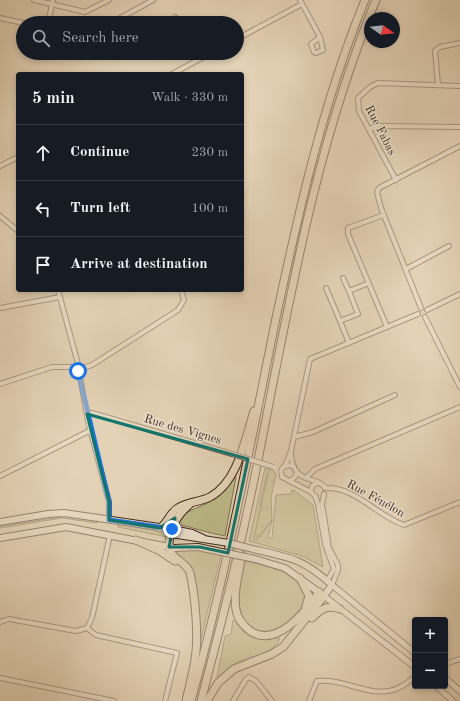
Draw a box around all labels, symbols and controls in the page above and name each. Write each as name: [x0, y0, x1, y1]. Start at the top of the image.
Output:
north arrow: [364, 12, 400, 48]
search box: [16, 16, 244, 60]
icon: search: [30, 27, 52, 49]
text: Search here: [62, 31, 139, 46]
text: 5 min: [32, 90, 75, 107]
text: Walk · 330 m: [151, 91, 228, 104]
street label: Rue Fabas: [362, 103, 398, 157]
icon: ahead: [32, 142, 54, 164]
text: Continue: [70, 145, 129, 160]
text: 230 m: [191, 146, 228, 159]
icon: left: [32, 198, 54, 220]
text: Turn left: [70, 201, 130, 216]
text: 100 m: [191, 202, 228, 215]
icon: arrive: [32, 254, 54, 276]
text: Arrive at destination: [70, 257, 208, 272]
route start: [69, 362, 87, 380]
street label: Rue des Vignes: [143, 413, 223, 447]
street label: Rue Fénélon: [344, 478, 407, 520]
route end: [163, 520, 181, 538]
map controls: [412, 617, 448, 689]
button: +: [412, 617, 448, 653]
button: −: [412, 653, 448, 689]

